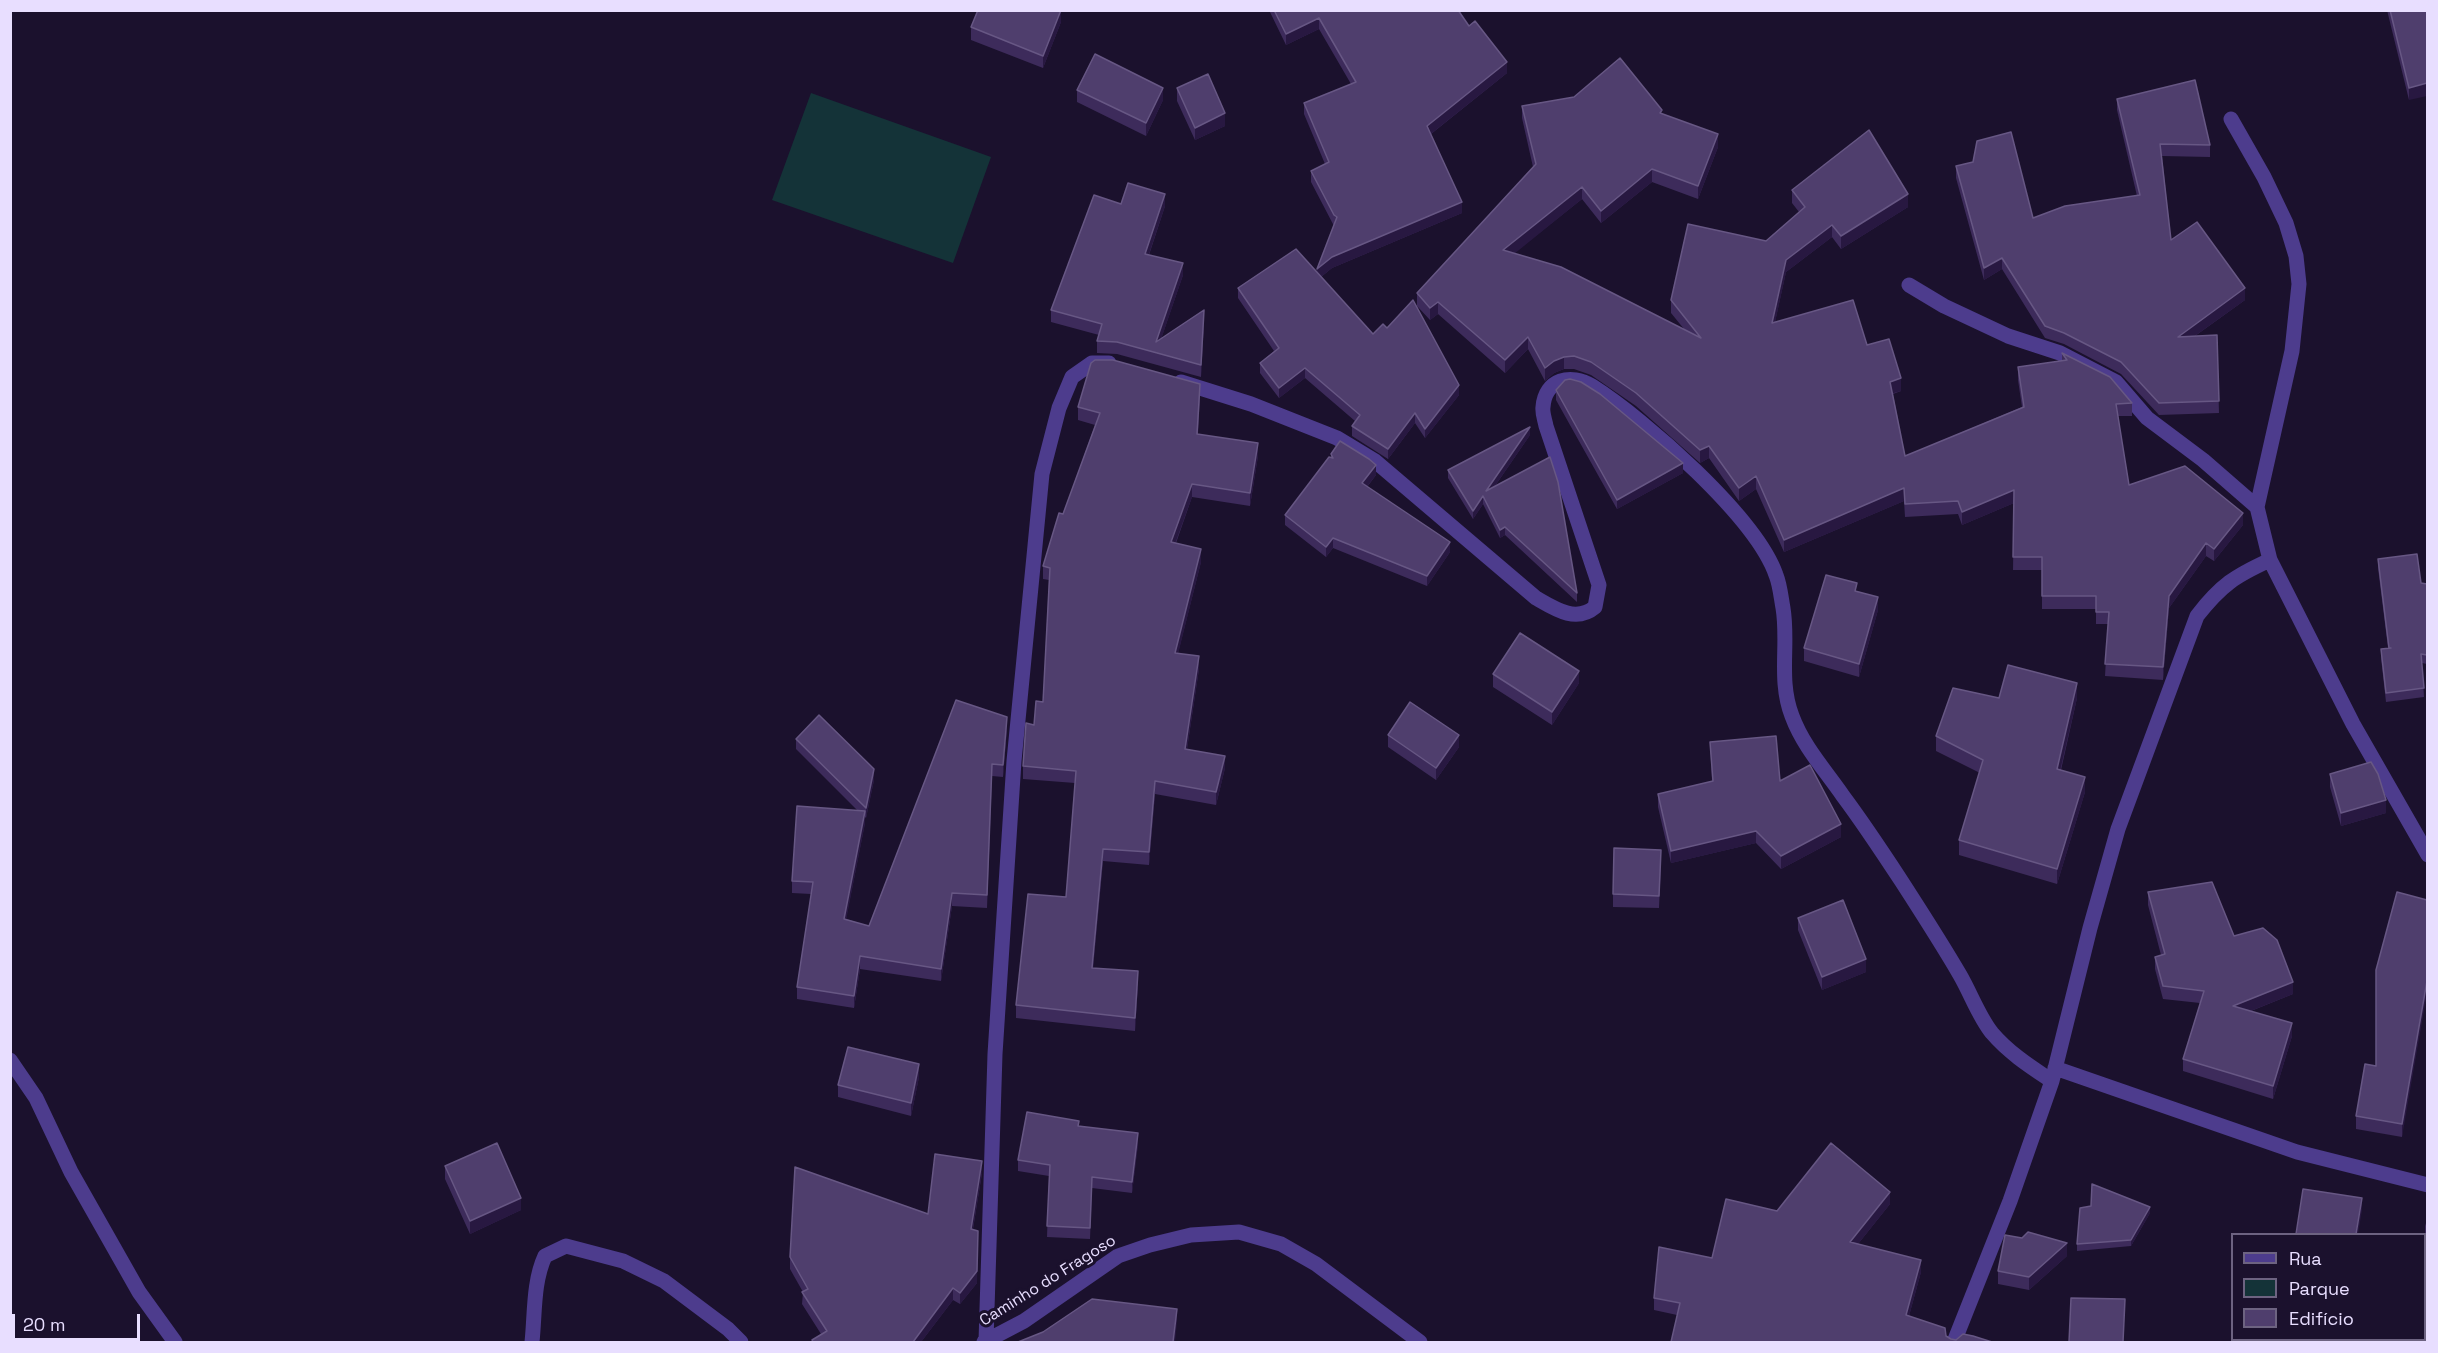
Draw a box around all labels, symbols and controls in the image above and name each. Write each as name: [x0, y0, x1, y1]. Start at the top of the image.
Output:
street label: Caminho do Fragoso: [976, 1231, 1120, 1331]
legend: [2231, 1233, 2426, 1341]
text: Rua: [2289, 1247, 2322, 1270]
text: Parque: [2289, 1277, 2350, 1300]
scale bar: [15, 1302, 142, 1340]
text: Edifício: [2289, 1307, 2354, 1330]
text: 20 m: [23, 1313, 66, 1336]

